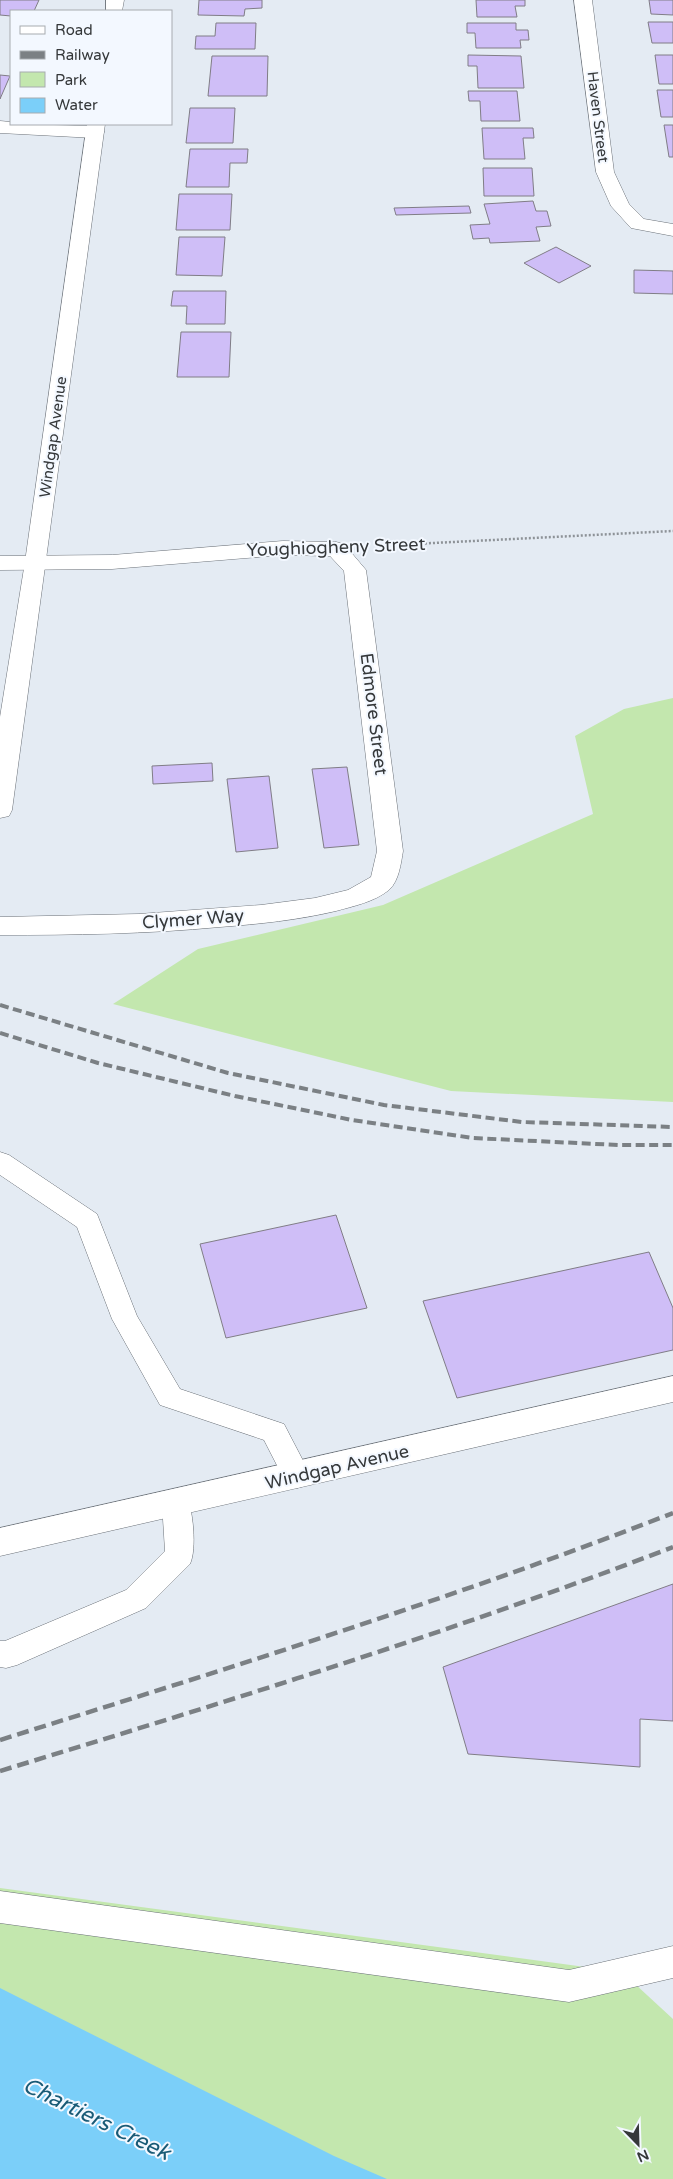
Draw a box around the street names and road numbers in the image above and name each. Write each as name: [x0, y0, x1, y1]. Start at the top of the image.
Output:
street label: Haven Street: [583, 70, 613, 164]
street label: Windgap Avenue: [36, 375, 70, 499]
street label: Youghiogheny Street: [246, 533, 426, 561]
street label: Edmore Street: [356, 652, 392, 776]
street label: Clymer Way: [141, 904, 245, 934]
street label: Windgap Avenue: [263, 1440, 411, 1494]

